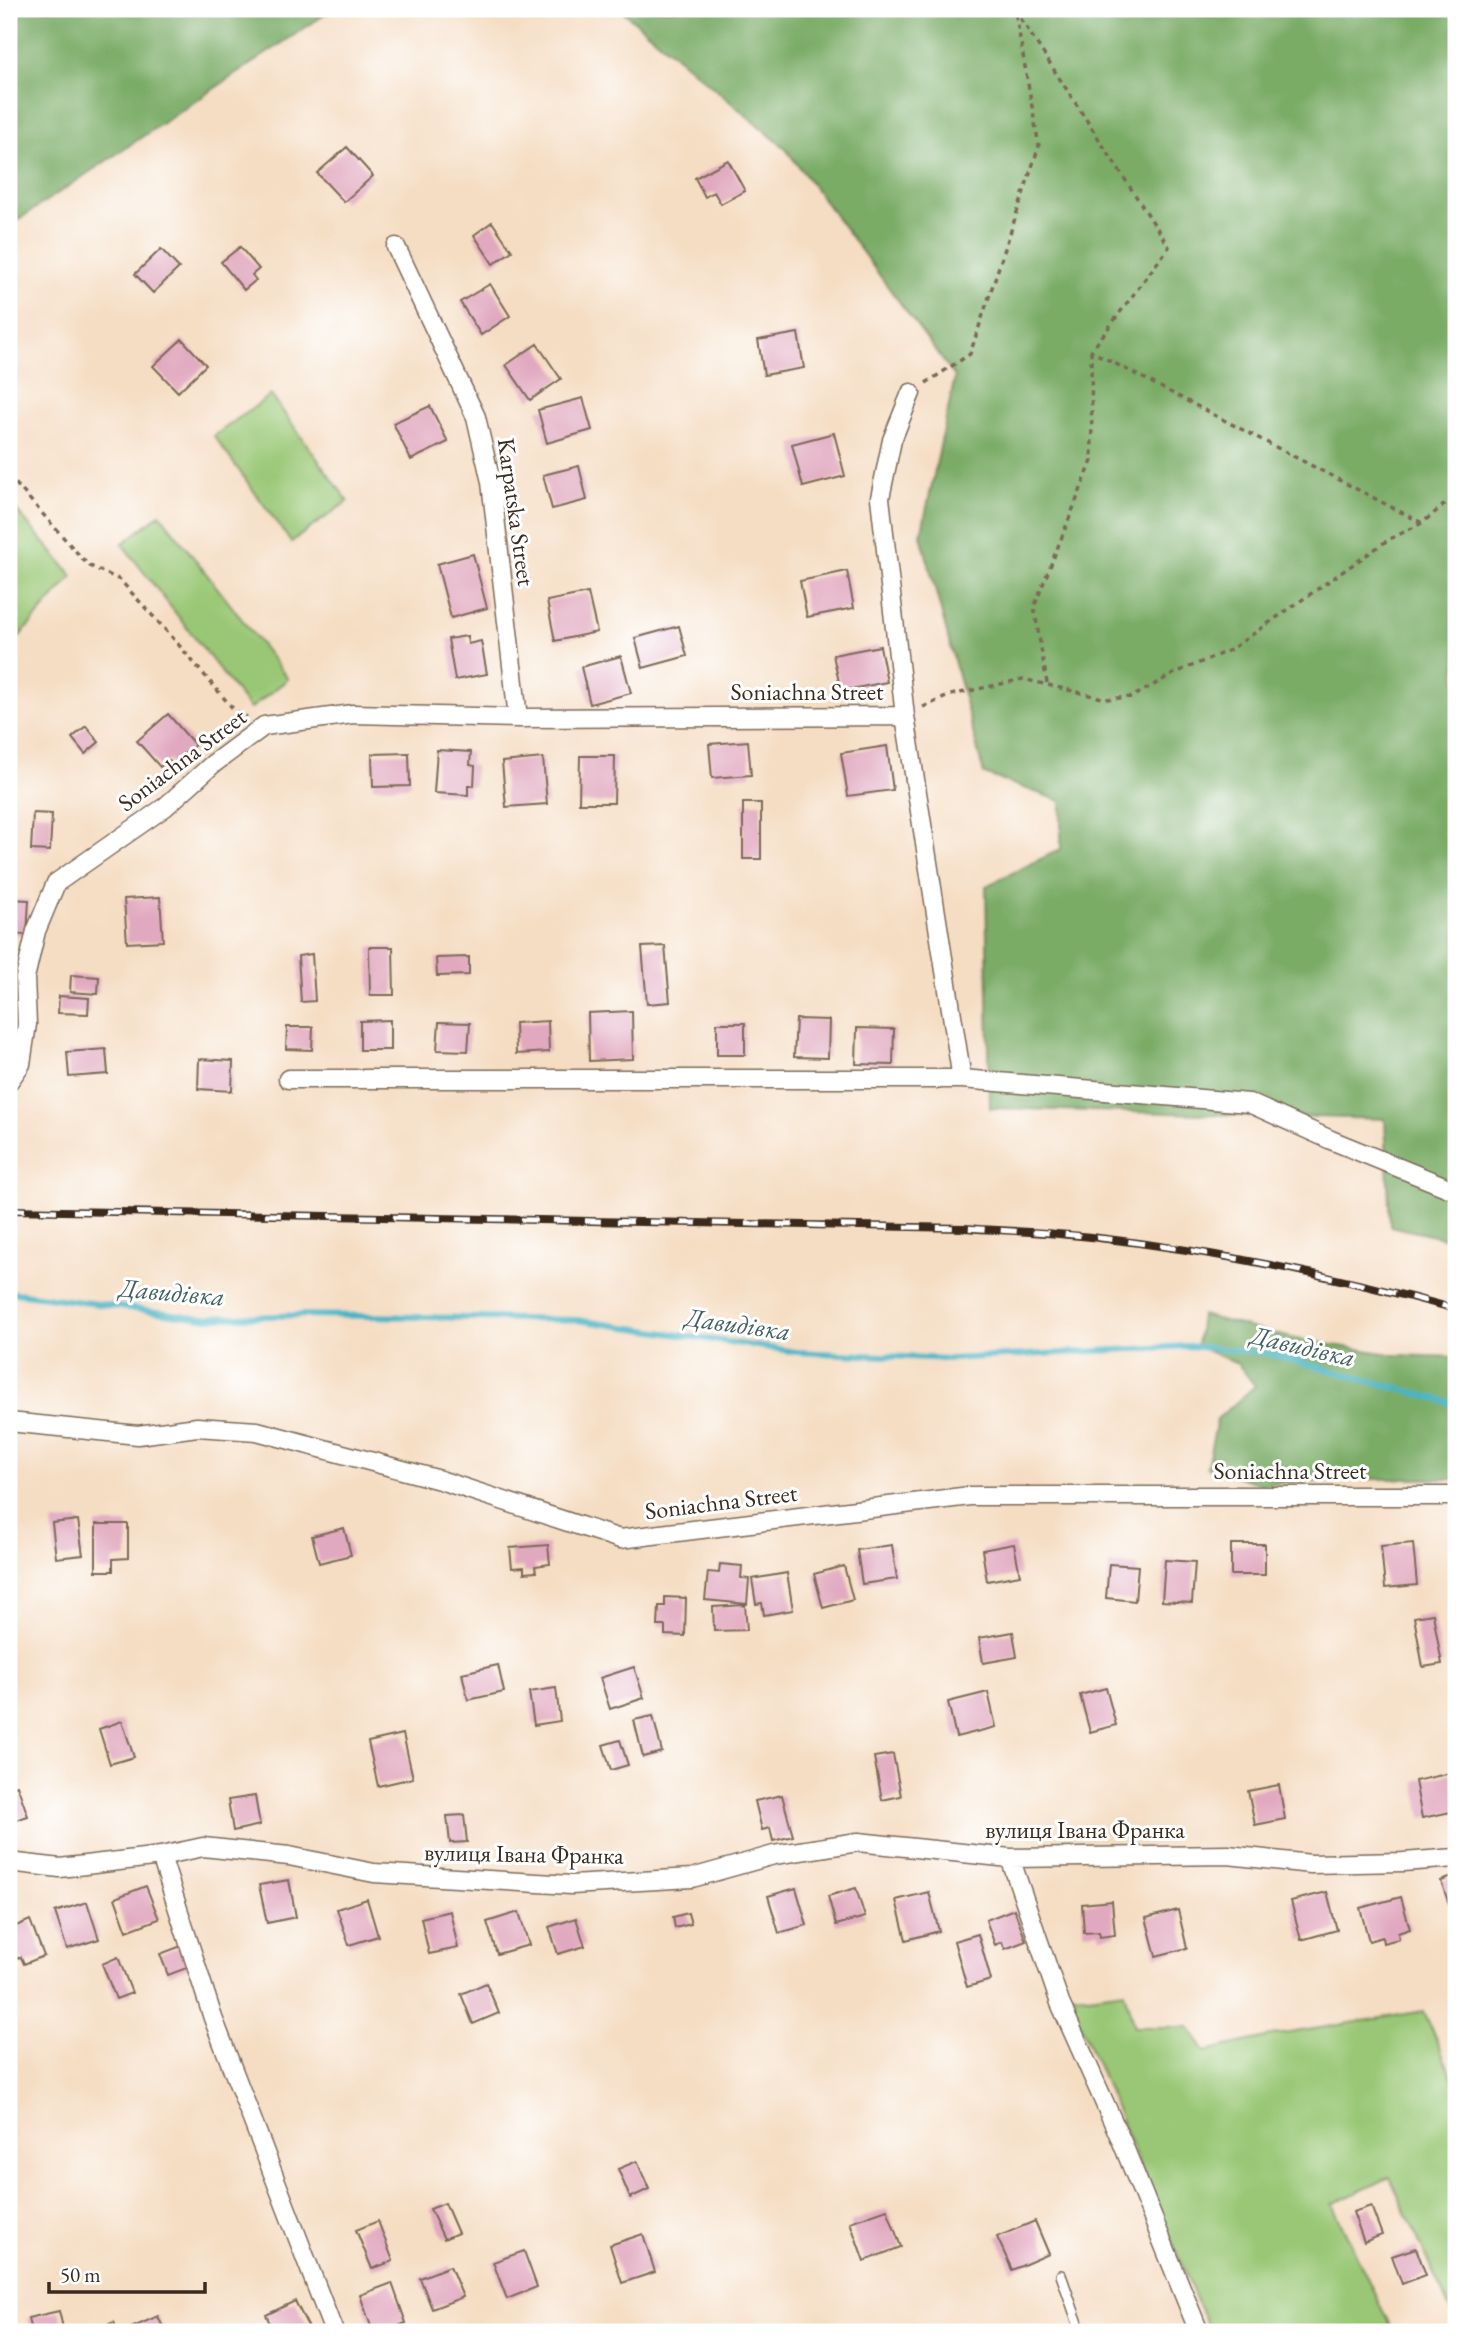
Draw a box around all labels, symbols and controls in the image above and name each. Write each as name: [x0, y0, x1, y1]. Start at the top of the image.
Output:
street label: Karpatska Street: [491, 436, 542, 588]
street label: Soniachna Street: [730, 676, 884, 707]
street label: Soniachna Street: [111, 701, 253, 818]
water label: Давидівка: [116, 1270, 226, 1314]
water label: Давидівка: [681, 1300, 793, 1348]
water label: Давидівка: [1246, 1317, 1358, 1374]
street label: Soniachna Street: [1213, 1455, 1367, 1486]
street label: Soniachna Street: [643, 1477, 799, 1526]
street label: вулиця Івана Франка: [985, 1814, 1185, 1845]
street label: вулиця Івана Франка: [424, 1836, 625, 1871]
scale bar: [49, 2250, 205, 2294]
text: 50 m: [60, 2261, 101, 2288]

